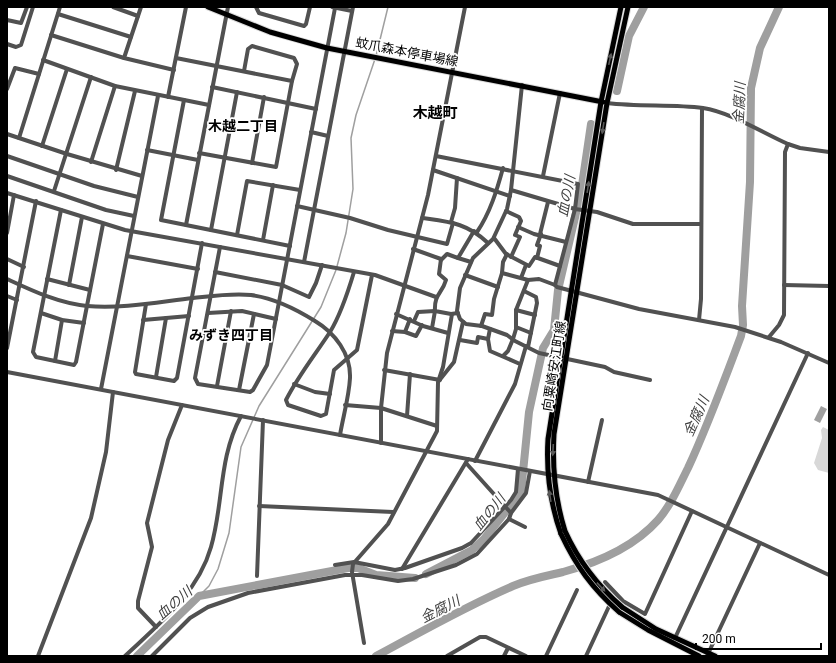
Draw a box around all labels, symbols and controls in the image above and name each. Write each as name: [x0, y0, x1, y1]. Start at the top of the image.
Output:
street label: 蚊爪森本停車場線: [355, 35, 459, 69]
one-way arrow: [607, 53, 613, 66]
water label: 金腐川: [730, 80, 748, 124]
district label: 木越町: [412, 104, 458, 122]
district label: 木越二丁目: [208, 118, 278, 134]
one-way arrow: [600, 121, 606, 134]
water label: 血の川: [554, 172, 578, 218]
one-way arrow: [585, 181, 591, 194]
street label: 向粟崎安江町線: [539, 320, 569, 412]
district label: みずき四丁目: [189, 327, 273, 343]
water label: 金腐川: [680, 392, 713, 438]
one-way arrow: [550, 444, 557, 456]
water label: 血の川: [470, 489, 510, 533]
one-way arrow: [547, 490, 553, 502]
water label: 血の川: [153, 582, 197, 623]
one-way arrow: [596, 582, 606, 592]
water label: 金腐川: [418, 591, 464, 626]
scale bar: [696, 625, 821, 651]
text: 200 m: [702, 632, 736, 646]

